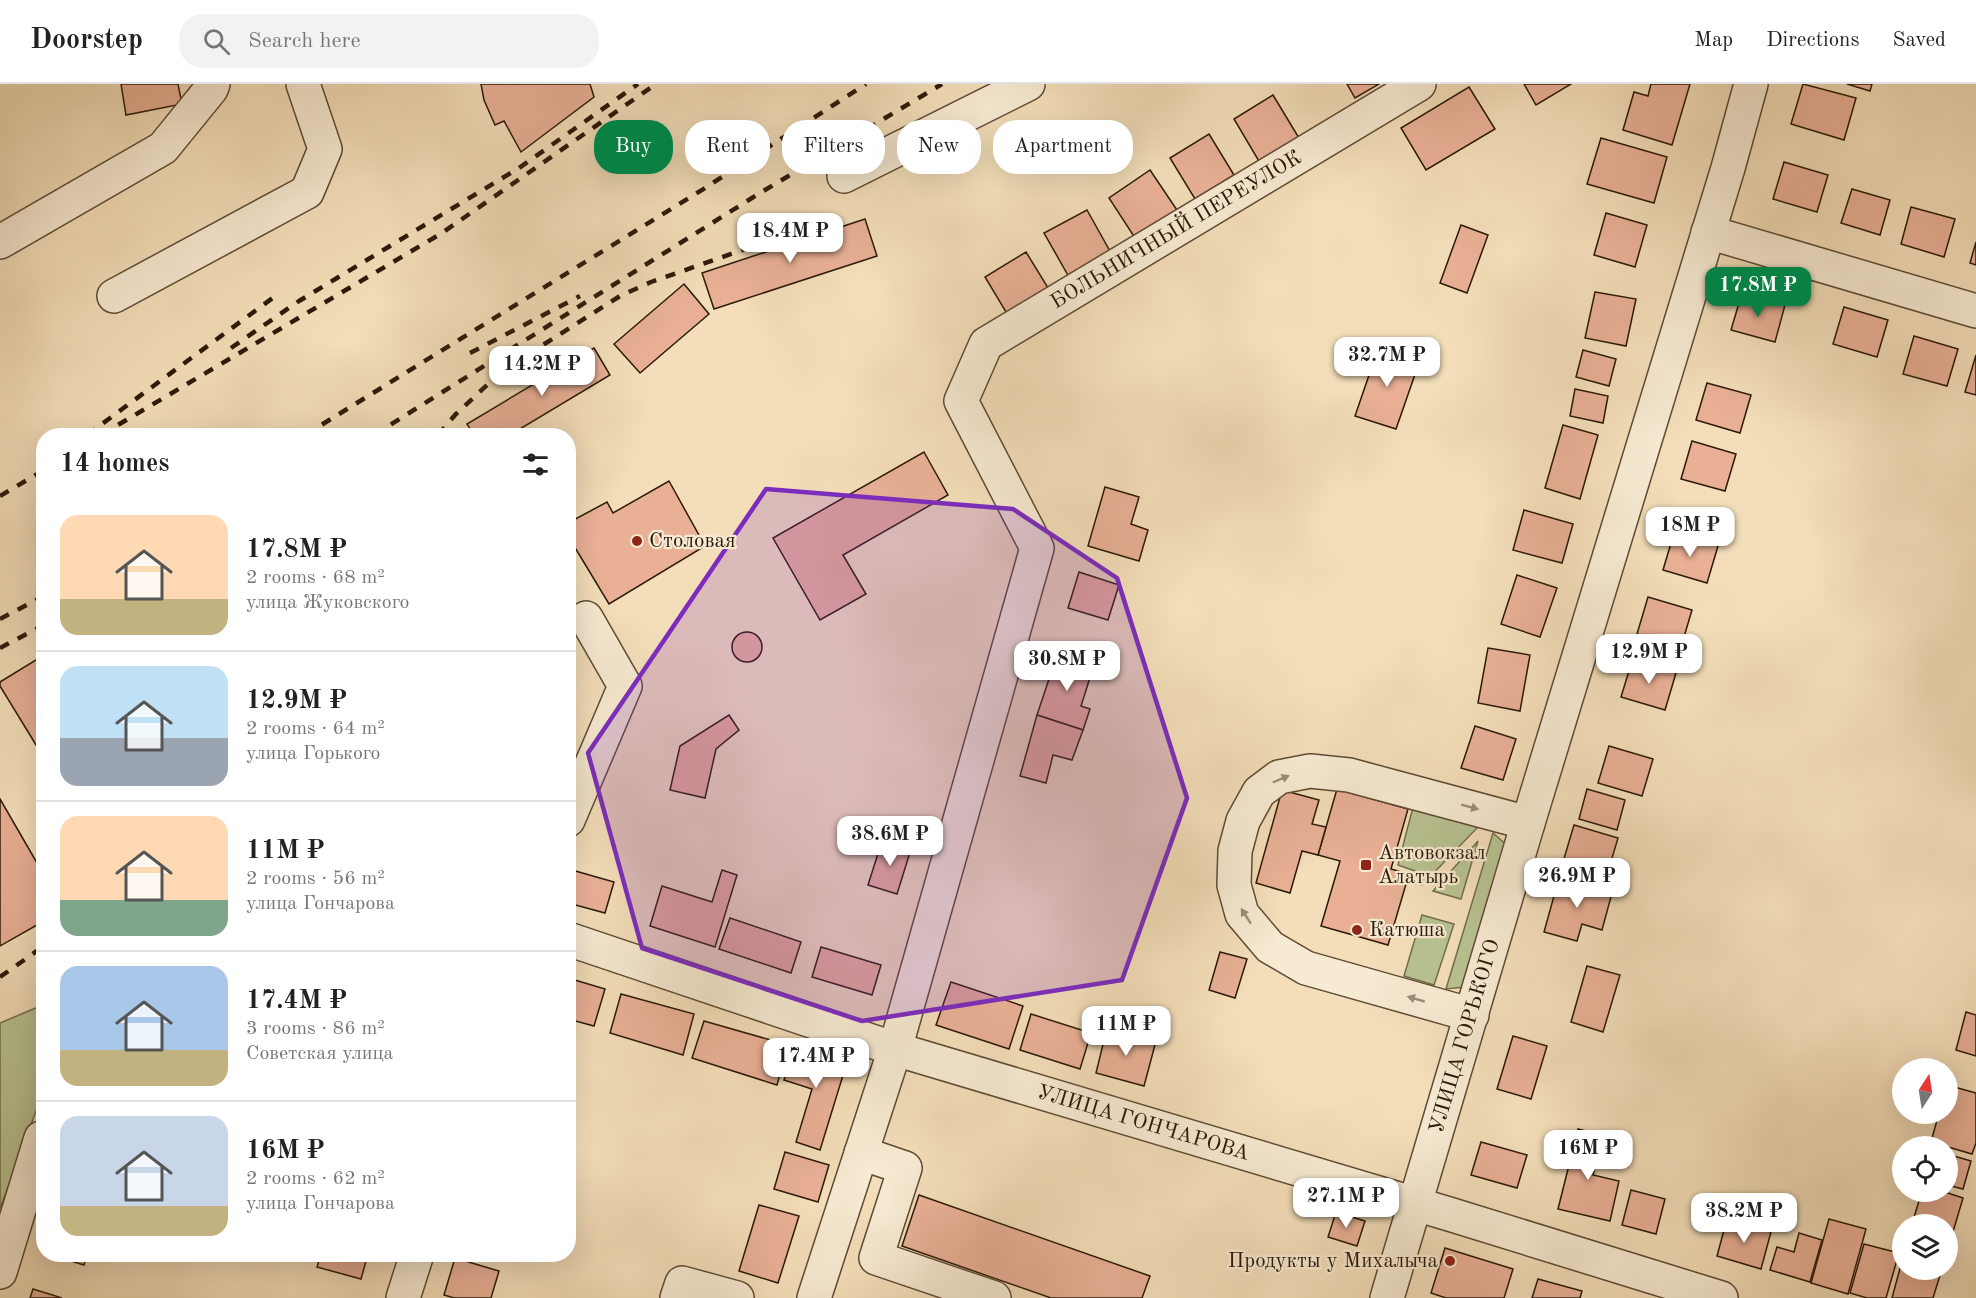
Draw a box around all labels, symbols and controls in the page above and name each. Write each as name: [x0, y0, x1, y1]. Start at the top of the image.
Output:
search box: [179, 14, 599, 68]
icon: search: [200, 25, 233, 58]
text: Doorstep: [30, 27, 143, 55]
text: Search here: [248, 30, 361, 52]
text: Map: [1694, 30, 1733, 51]
text: Directions: [1766, 30, 1860, 51]
text: Saved: [1893, 30, 1946, 51]
chip: Buy: [594, 120, 673, 174]
chip: Rent: [685, 120, 770, 174]
chip: Filters: [782, 120, 885, 174]
chip: New: [897, 120, 981, 174]
chip: Apartment: [993, 120, 1133, 174]
street label: БОЛЬНИЧНЫЙ ПЕРЕУЛОК: [1047, 147, 1305, 313]
pin: 18.4M ₽: [735, 213, 845, 264]
text: 18.4M ₽: [751, 222, 829, 242]
pin: 17.8M ₽: [1703, 267, 1813, 318]
text: 17.8M ₽: [1719, 276, 1797, 296]
pin: 32.7M ₽: [1332, 337, 1442, 388]
pin: 14.2M ₽: [487, 346, 597, 397]
text: 32.7M ₽: [1348, 346, 1426, 366]
text: 14.2M ₽: [503, 355, 581, 375]
icon: filters: [519, 448, 552, 481]
text: 14 homes: [60, 451, 169, 477]
pin: 18M ₽: [1648, 507, 1732, 558]
text: 18M ₽: [1660, 516, 1720, 536]
place label: Столовая: [649, 531, 736, 552]
marker: Столовая: [630, 534, 644, 548]
text: 17.8M ₽: [246, 537, 347, 563]
icon: home: [108, 539, 180, 611]
text: 2 rooms · 68 m²: [246, 568, 385, 588]
text: улица Жуковского: [246, 593, 409, 613]
pin: 12.9M ₽: [1594, 634, 1704, 685]
pin: 30.8M ₽: [1012, 641, 1122, 692]
text: 12.9M ₽: [1610, 643, 1688, 663]
text: 30.8M ₽: [1028, 650, 1106, 670]
text: 12.9M ₽: [246, 688, 347, 714]
icon: home: [108, 690, 180, 762]
text: 2 rooms · 64 m²: [246, 719, 385, 739]
text: улица Горького: [246, 744, 380, 764]
one-way arrow: [1272, 774, 1290, 784]
one-way arrow: [1461, 803, 1479, 812]
pin: 38.6M ₽: [835, 816, 945, 867]
text: 38.6M ₽: [851, 825, 929, 845]
text: 11M ₽: [246, 838, 325, 864]
icon: home: [108, 840, 180, 912]
place label: Автовокзал Алатырь: [1378, 843, 1486, 888]
marker: Автовокзал Алатырь: [1359, 858, 1373, 872]
pin: 26.9M ₽: [1522, 858, 1632, 909]
text: 26.9M ₽: [1538, 867, 1616, 887]
text: 2 rooms · 56 m²: [246, 869, 385, 889]
text: улица Гончарова: [246, 894, 395, 914]
one-way arrow: [1240, 908, 1251, 925]
place label: Катюша: [1369, 920, 1445, 941]
marker: Катюша: [1350, 923, 1364, 937]
street label: УЛИЦА ГОРЬКОГО: [1426, 937, 1503, 1136]
text: 17.4M ₽: [246, 988, 347, 1014]
icon: home: [108, 990, 180, 1062]
one-way arrow: [1407, 994, 1425, 1003]
pin: 11M ₽: [1084, 1006, 1168, 1057]
text: 11M ₽: [1096, 1015, 1156, 1035]
text: 3 rooms · 86 m²: [246, 1019, 385, 1039]
pin: 17.4M ₽: [761, 1038, 871, 1089]
text: Советская улица: [246, 1044, 393, 1064]
text: 17.4M ₽: [777, 1047, 855, 1067]
north arrow: [1892, 1058, 1958, 1124]
map controls: [1892, 1058, 1958, 1280]
street label: УЛИЦА ГОНЧАРОВА: [1034, 1081, 1252, 1164]
pin: 16M ₽: [1546, 1130, 1630, 1181]
button: locate: [1892, 1136, 1958, 1202]
text: 16M ₽: [246, 1138, 325, 1164]
text: 16M ₽: [1558, 1139, 1618, 1159]
icon: home: [108, 1140, 180, 1212]
text: 2 rooms · 62 m²: [246, 1169, 385, 1189]
pin: 27.1M ₽: [1291, 1178, 1401, 1229]
text: 27.1M ₽: [1307, 1187, 1385, 1207]
pin: 38.2M ₽: [1689, 1193, 1799, 1244]
text: улица Гончарова: [246, 1194, 395, 1214]
text: 38.2M ₽: [1705, 1202, 1783, 1222]
button: layers: [1892, 1214, 1958, 1280]
place label: Продукты у Михалыча: [1228, 1251, 1438, 1272]
marker: Продукты у Михалыча: [1443, 1254, 1457, 1268]

